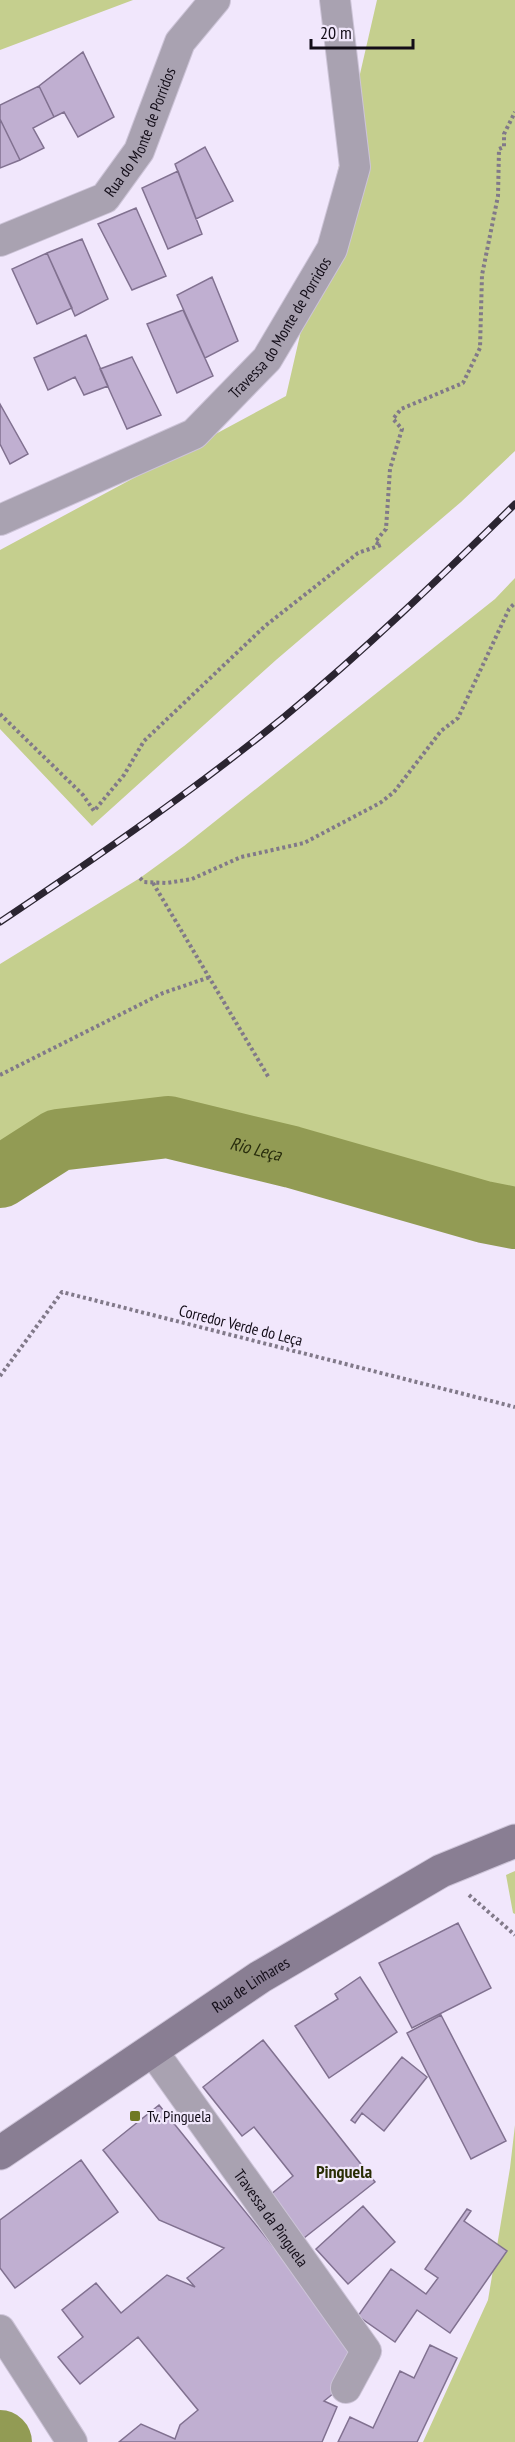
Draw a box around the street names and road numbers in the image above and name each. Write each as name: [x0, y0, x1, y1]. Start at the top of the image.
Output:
street label: Rua do Monte de Porridos: [99, 64, 180, 200]
street label: Travessa do Monte de Porridos: [224, 253, 335, 402]
street label: Corredor Verde do Leça: [177, 1300, 305, 1350]
street label: Rua de Linhares: [208, 1952, 293, 2017]
street label: Travessa da Pinguela: [230, 2165, 313, 2271]

